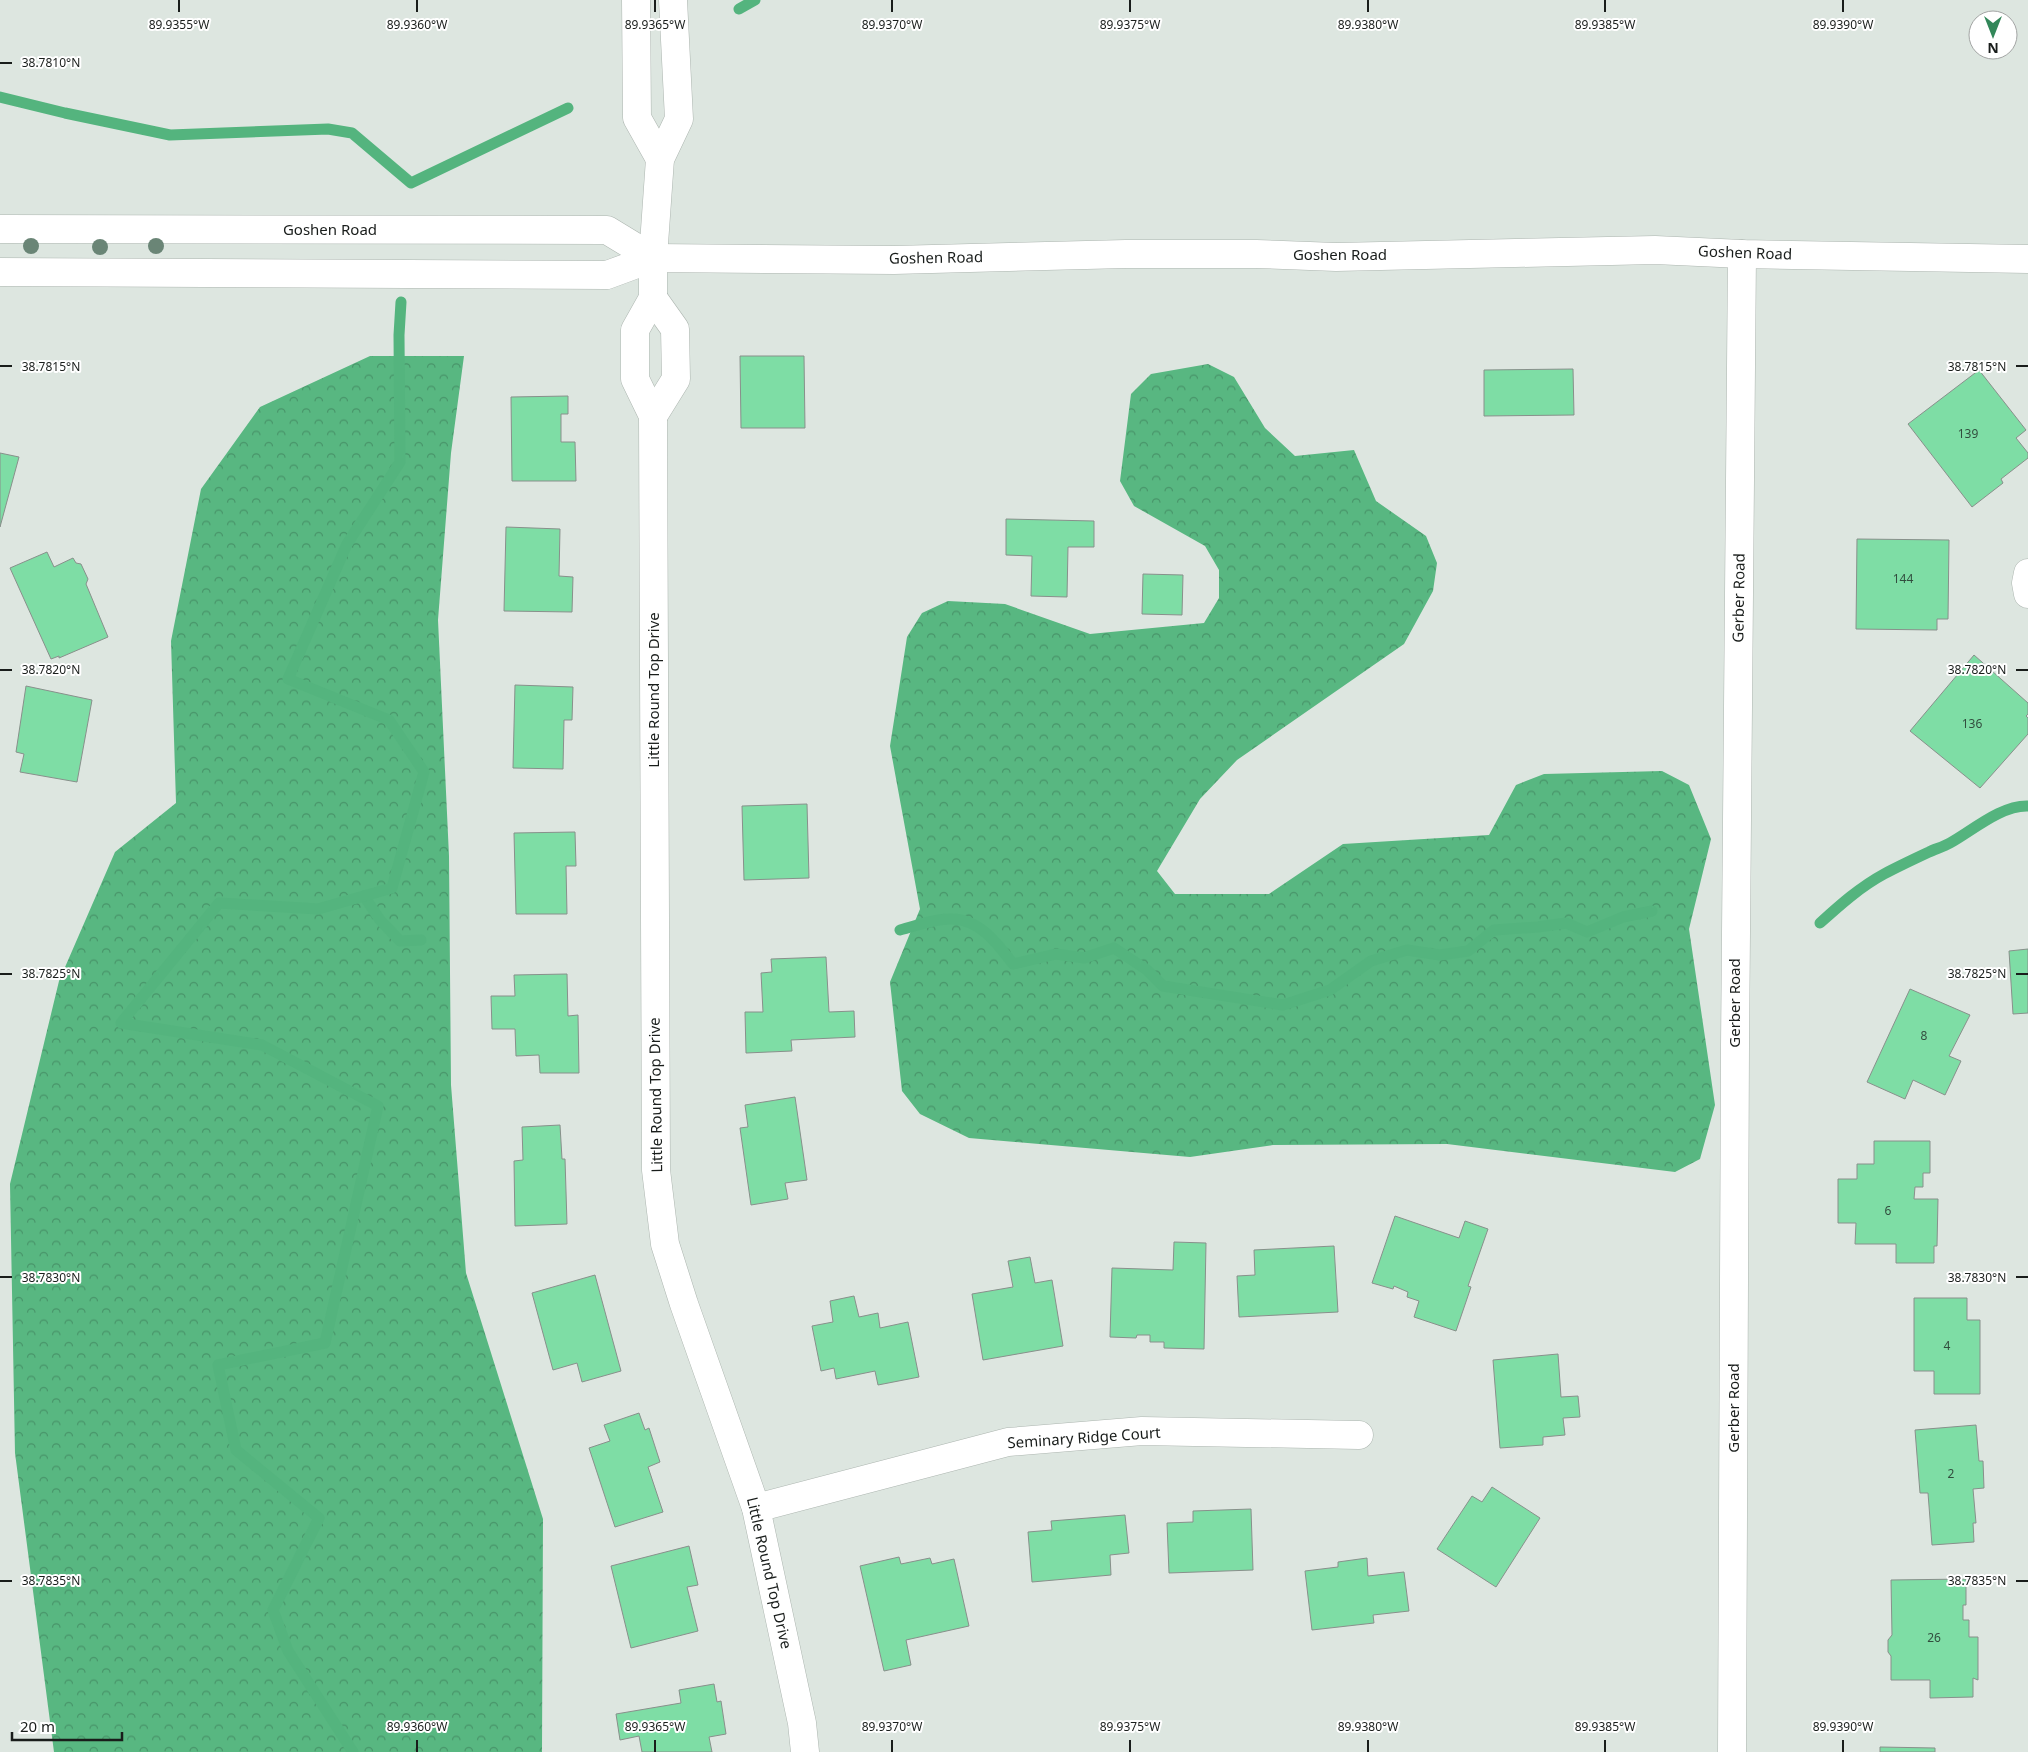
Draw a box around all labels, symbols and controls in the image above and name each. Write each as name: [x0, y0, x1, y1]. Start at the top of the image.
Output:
north arrow: [1968, 10, 2018, 60]
text: 89.9355°W: [149, 16, 209, 33]
text: 89.9360°W: [387, 16, 447, 33]
text: 89.9365°W: [625, 16, 685, 33]
text: 89.9370°W: [862, 16, 922, 33]
text: 89.9375°W: [1100, 16, 1160, 33]
text: 89.9380°W: [1338, 16, 1398, 33]
text: 89.9385°W: [1575, 16, 1635, 33]
text: 89.9390°W: [1813, 16, 1873, 33]
text: N: [1987, 39, 1999, 58]
text: 38.7810°N: [22, 54, 80, 71]
street label: Goshen Road: [283, 219, 377, 239]
street label: Goshen Road: [1698, 240, 1792, 264]
street label: Goshen Road: [1293, 244, 1387, 264]
street label: Goshen Road: [889, 246, 983, 268]
text: 38.7815°N: [22, 358, 80, 375]
text: 38.7815°N: [1948, 358, 2006, 375]
house number: 139: [1958, 425, 1978, 442]
street label: Gerber Road: [1727, 553, 1749, 643]
house number: 144: [1893, 570, 1913, 587]
street label: Little Round Top Drive: [643, 612, 663, 768]
text: 38.7820°N: [22, 661, 80, 678]
text: 38.7820°N: [1948, 661, 2006, 678]
house number: 136: [1962, 715, 1982, 732]
street label: Gerber Road: [1724, 958, 1744, 1048]
text: 38.7825°N: [22, 965, 80, 982]
text: 38.7825°N: [1948, 965, 2006, 982]
street label: Little Round Top Drive: [644, 1017, 666, 1173]
house number: 8: [1921, 1027, 1928, 1044]
house number: 6: [1885, 1202, 1892, 1219]
text: 38.7830°N: [22, 1269, 80, 1286]
text: 38.7830°N: [1948, 1269, 2006, 1286]
house number: 4: [1944, 1337, 1951, 1354]
street label: Gerber Road: [1723, 1363, 1743, 1453]
street label: Seminary Ridge Court: [1007, 1422, 1162, 1452]
house number: 2: [1948, 1465, 1955, 1482]
street label: Little Round Top Drive: [743, 1495, 797, 1651]
text: 38.7835°N: [22, 1572, 80, 1589]
text: 38.7835°N: [1948, 1572, 2006, 1589]
house number: 26: [1927, 1629, 1941, 1646]
scale bar: [12, 1710, 122, 1742]
text: 20 m: [20, 1716, 55, 1736]
text: 89.9360°W: [387, 1718, 447, 1735]
text: 89.9365°W: [625, 1718, 685, 1735]
text: 89.9370°W: [862, 1718, 922, 1735]
text: 89.9375°W: [1100, 1718, 1160, 1735]
text: 89.9380°W: [1338, 1718, 1398, 1735]
text: 89.9385°W: [1575, 1718, 1635, 1735]
text: 89.9390°W: [1813, 1718, 1873, 1735]

